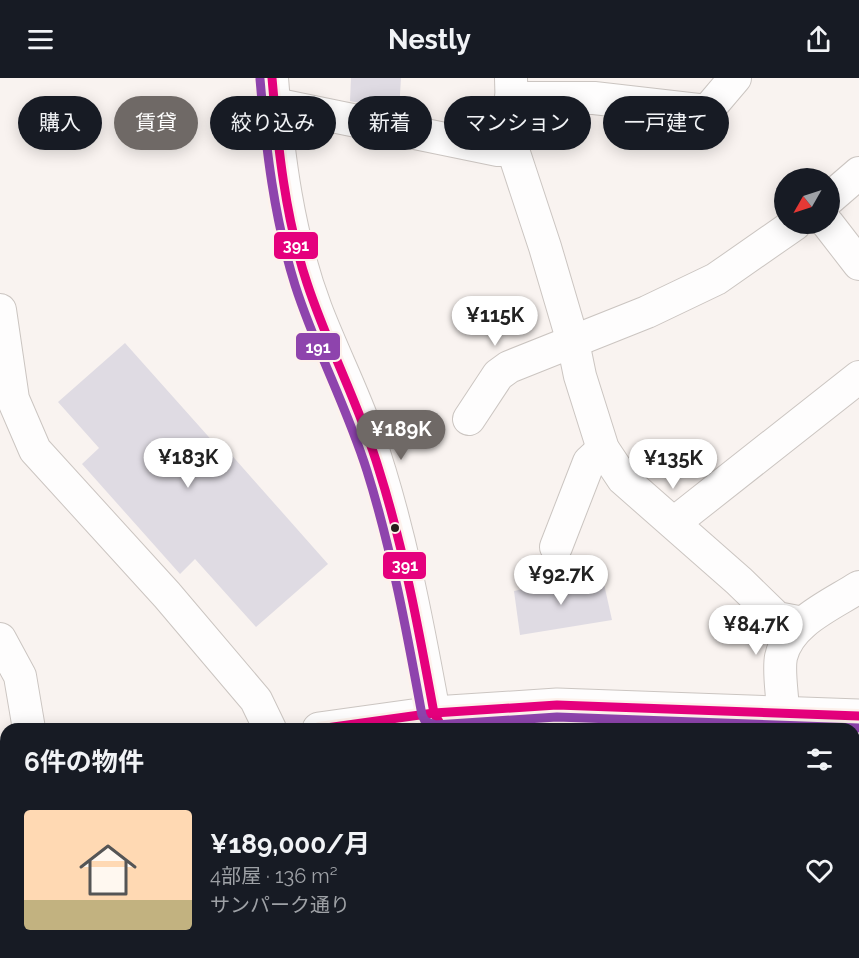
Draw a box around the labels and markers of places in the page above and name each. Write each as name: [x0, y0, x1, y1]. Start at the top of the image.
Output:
pin: ¥115K: [453, 296, 537, 347]
pin: ¥189K: [359, 410, 443, 461]
pin: ¥183K: [146, 438, 230, 489]
pin: ¥135K: [631, 439, 715, 490]
unlabelled marker: [389, 522, 401, 534]
pin: ¥92.7K: [512, 555, 610, 606]
pin: ¥84.7K: [707, 605, 805, 656]

